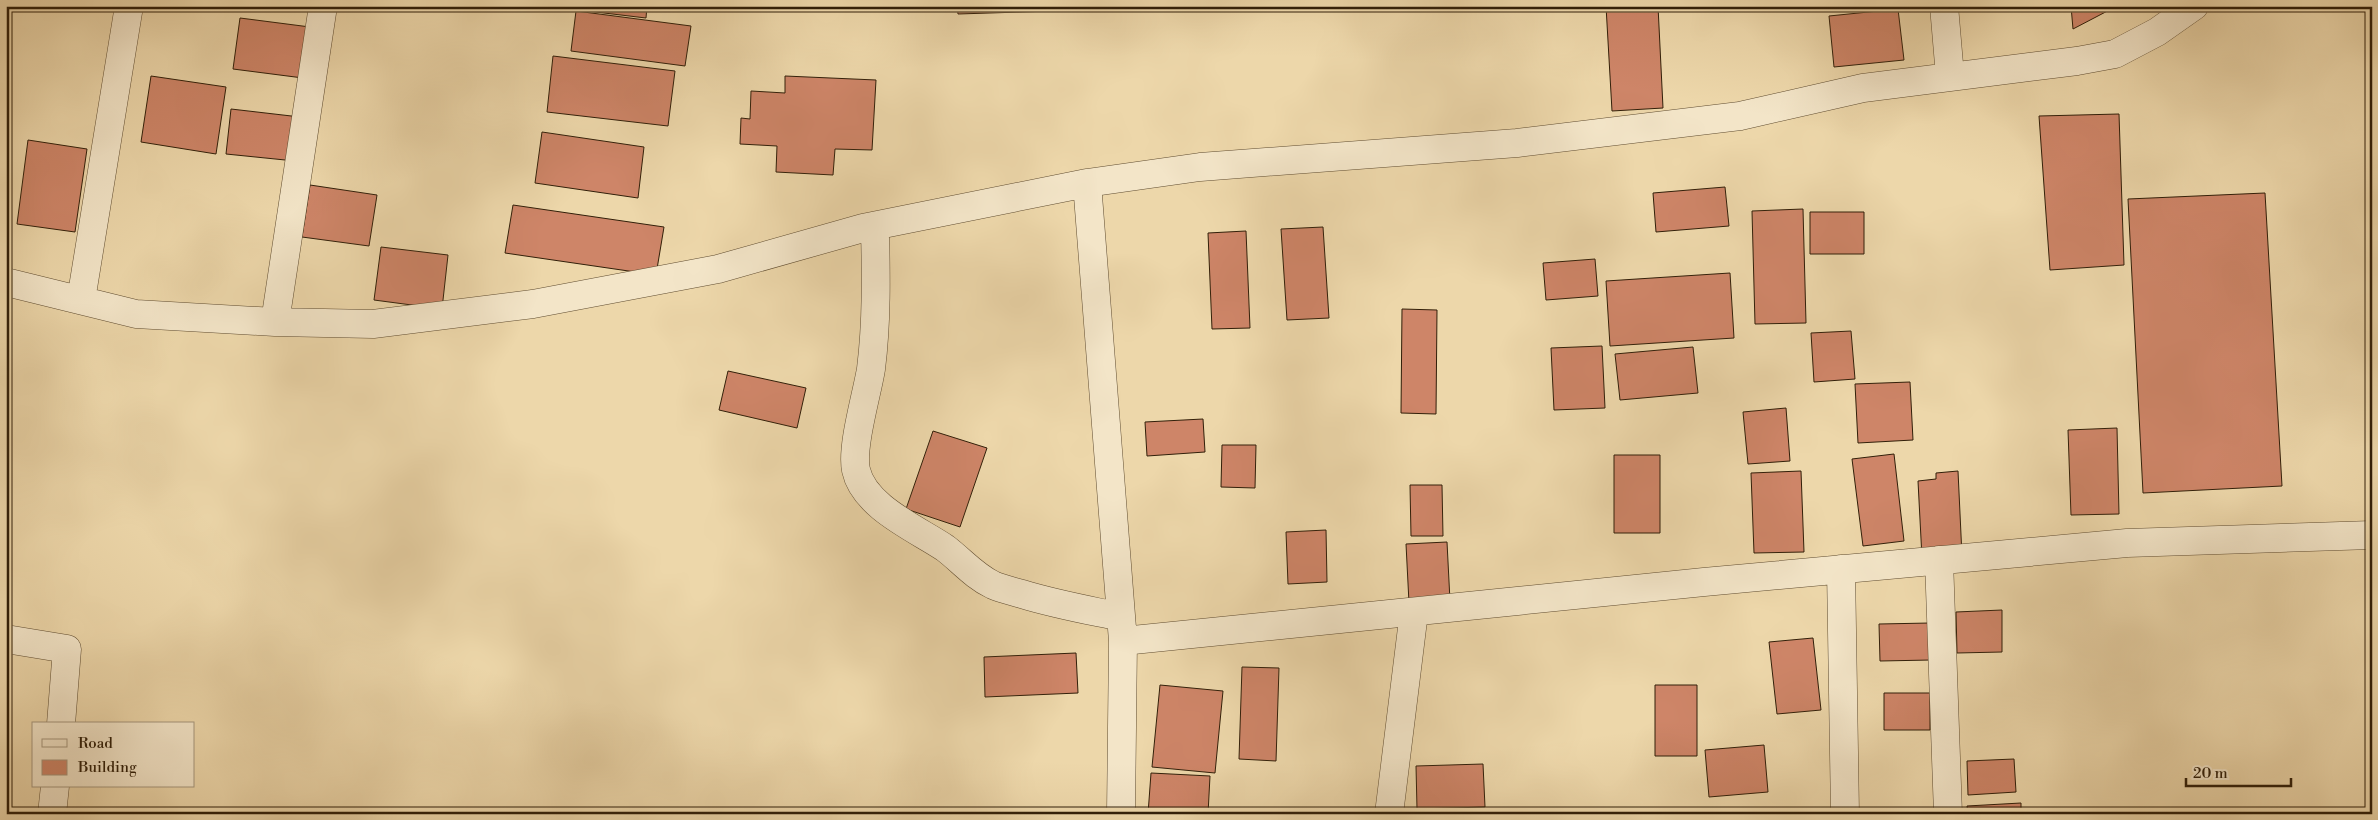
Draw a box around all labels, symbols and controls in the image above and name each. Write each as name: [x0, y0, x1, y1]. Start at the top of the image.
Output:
legend: [32, 722, 195, 788]
text: Road: [78, 734, 113, 753]
scale bar: [2186, 755, 2290, 787]
text: Building: [77, 758, 137, 777]
text: 20 m: [2193, 764, 2228, 783]

